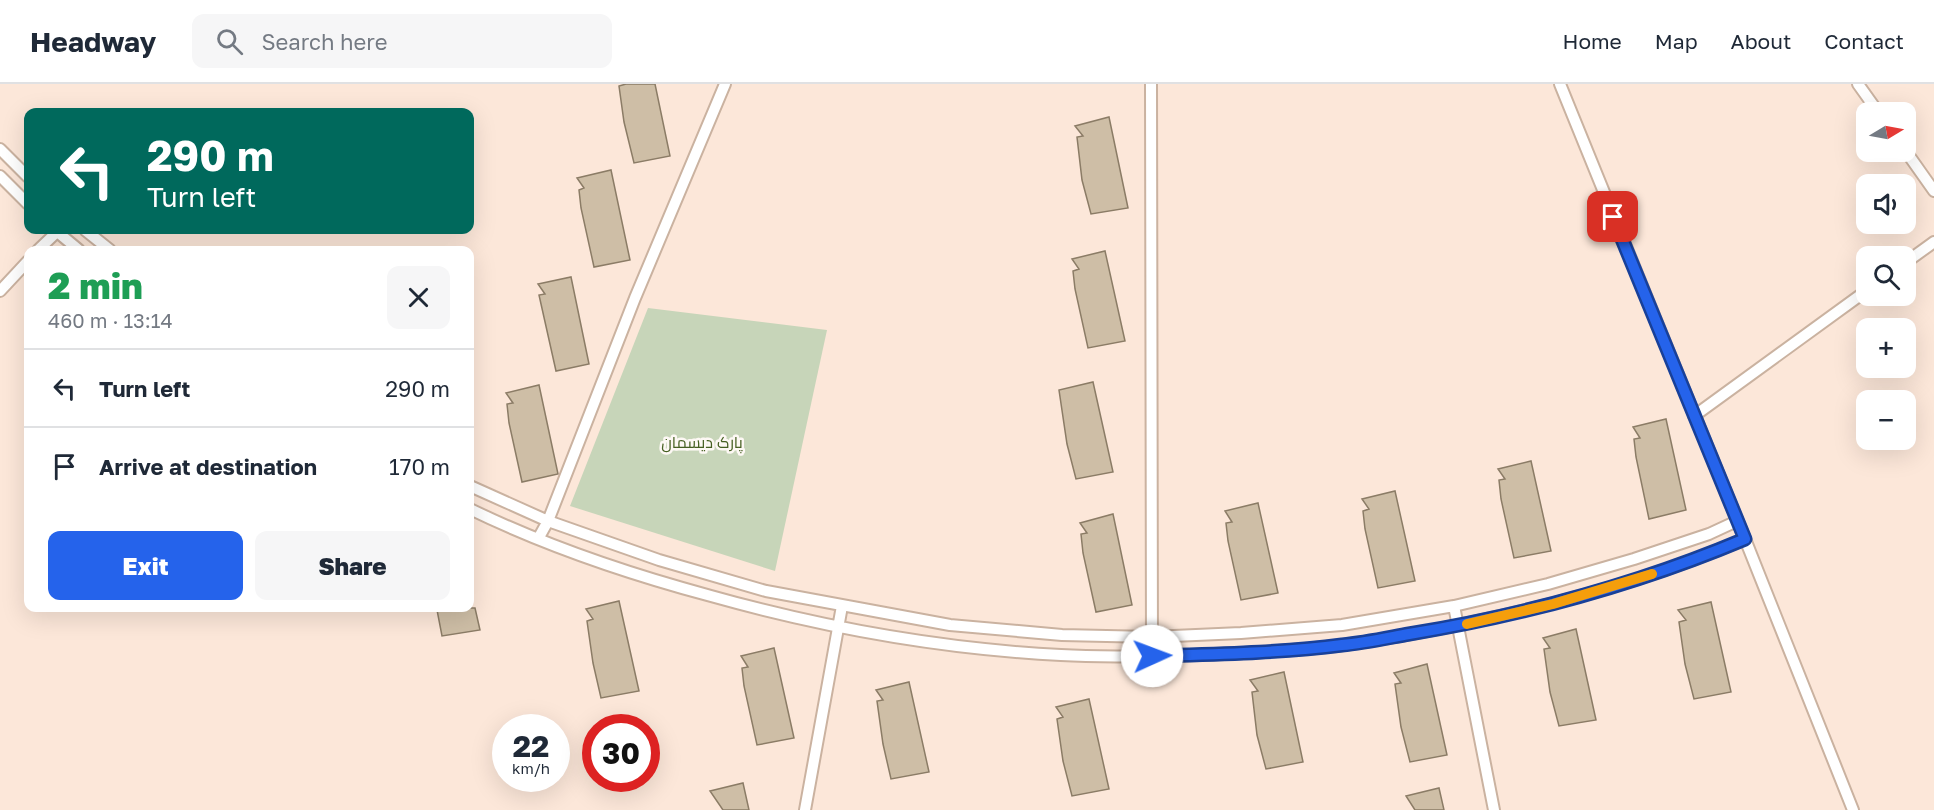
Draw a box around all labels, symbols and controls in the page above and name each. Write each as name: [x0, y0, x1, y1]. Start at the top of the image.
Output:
search box: [192, 14, 612, 68]
text: Headway: [30, 25, 156, 58]
icon: search: [213, 25, 246, 58]
text: Search here: [261, 28, 387, 55]
text: Home: [1562, 28, 1622, 54]
text: Map: [1655, 28, 1698, 54]
text: About: [1731, 28, 1791, 54]
text: Contact: [1824, 28, 1904, 54]
north arrow: [1856, 102, 1916, 162]
map controls: [1856, 102, 1916, 450]
text: 290 m: [147, 130, 274, 180]
icon: left: [48, 132, 126, 210]
button: sound: [1856, 174, 1916, 234]
text: Turn left: [147, 181, 256, 213]
pin: [1587, 191, 1638, 242]
icon: arrive: [1596, 200, 1629, 233]
button: search: [1856, 246, 1916, 306]
text: 2 min: [48, 264, 143, 307]
button: close: [387, 266, 450, 329]
text: 460 m · 13:14: [48, 308, 173, 332]
button: +: [1856, 318, 1916, 378]
icon: left: [48, 372, 81, 405]
text: Turn left: [99, 375, 190, 402]
text: 290 m: [385, 375, 450, 402]
button: −: [1856, 390, 1916, 450]
park label: پارک دیسمان: [661, 432, 744, 454]
icon: arrive: [48, 450, 81, 483]
text: Arrive at destination: [99, 453, 317, 480]
text: 170 m: [389, 453, 450, 480]
button: Exit: [48, 531, 243, 600]
button: Share: [255, 531, 450, 600]
position arrow: [1120, 624, 1184, 688]
speed limit sign: 30: [582, 714, 660, 792]
text: 22: [513, 728, 549, 764]
text: km/h: [512, 759, 550, 777]

